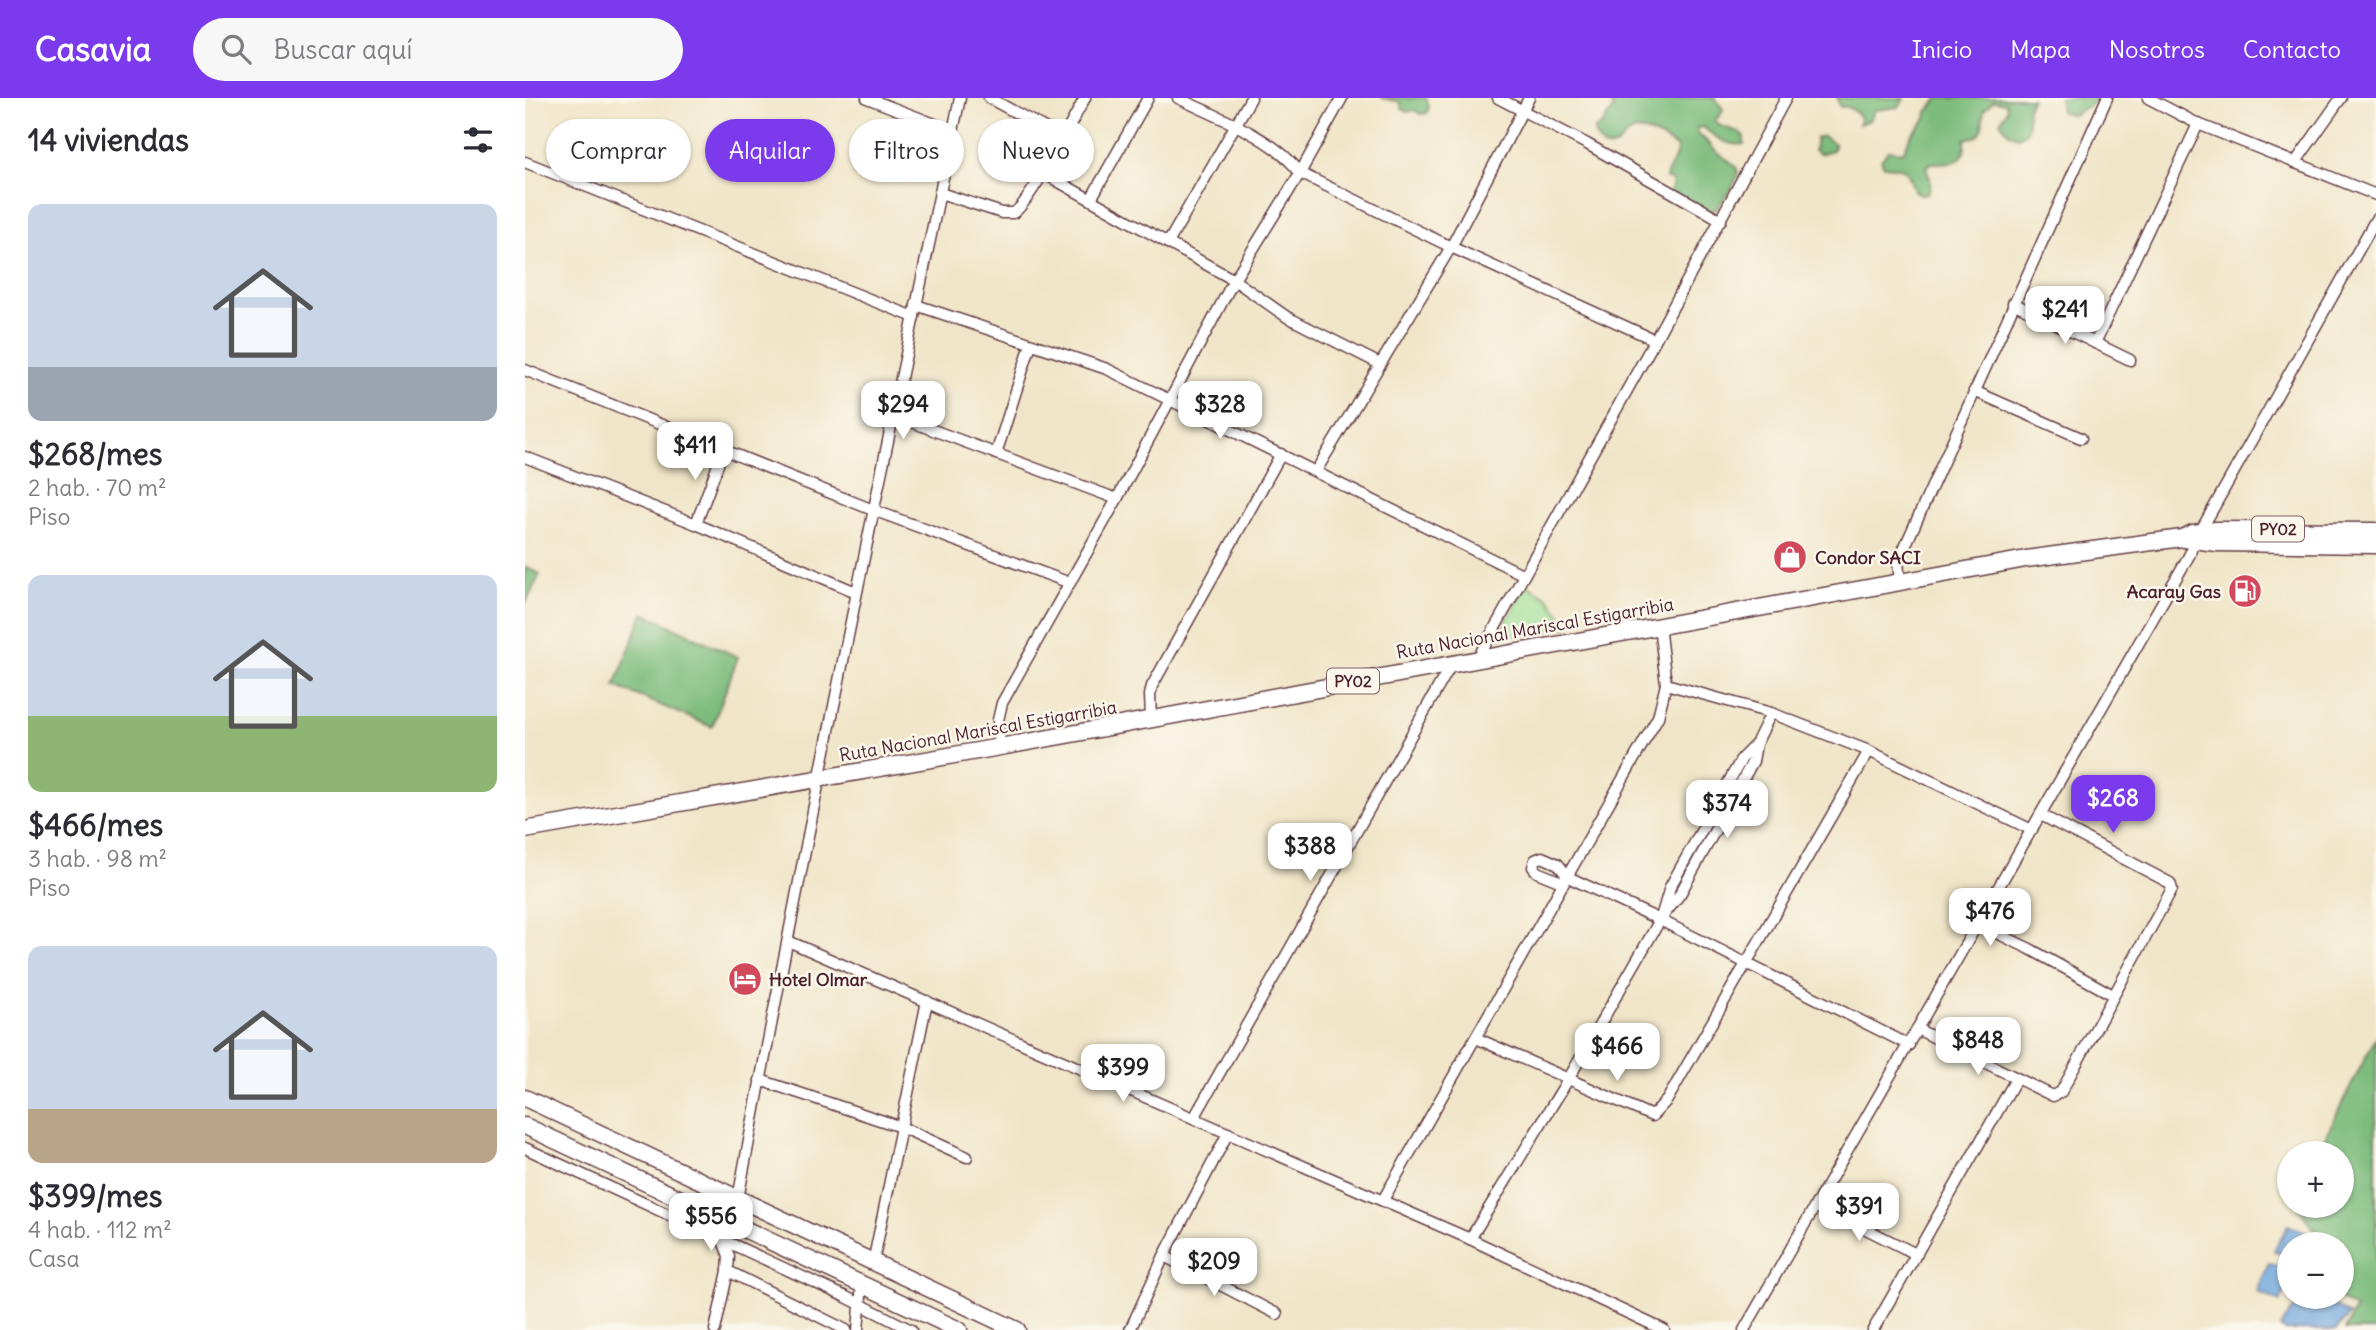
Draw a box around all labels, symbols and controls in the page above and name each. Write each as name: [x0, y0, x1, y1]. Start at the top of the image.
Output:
search box: [193, 18, 683, 81]
text: Casavia: [35, 28, 151, 70]
icon: search: [217, 30, 255, 68]
text: Buscar aquí: [273, 33, 412, 66]
text: Inicio: [1912, 34, 1972, 64]
text: Mapa: [2010, 34, 2071, 64]
text: Nosotros: [2109, 34, 2205, 64]
text: Contacto: [2243, 34, 2341, 64]
chip: Comprar: [546, 119, 691, 182]
chip: Alquilar: [705, 119, 835, 182]
chip: Filtros: [849, 119, 964, 182]
chip: Nuevo: [978, 119, 1094, 182]
text: 14 viviendas: [28, 121, 189, 159]
icon: filters: [459, 121, 497, 159]
icon: home: [200, 250, 326, 376]
pin: $241: [2024, 286, 2106, 346]
text: $241: [2041, 294, 2089, 323]
pin: $294: [862, 382, 944, 441]
pin: $328: [1179, 382, 1261, 441]
text: $294: [877, 389, 929, 418]
text: $328: [1194, 389, 1246, 418]
pin: $411: [654, 422, 736, 482]
text: $411: [673, 430, 717, 459]
text: $268/mes: [28, 435, 162, 473]
text: 2 hab. · 70 m²: [28, 473, 167, 502]
text: Piso: [28, 502, 70, 531]
road number: PY02: [2252, 516, 2304, 542]
shop icon: Condor SACI: [1771, 538, 1809, 576]
place label: Condor SACI: [1815, 546, 1921, 569]
fuel station icon: Acaray Gas: [2226, 572, 2264, 610]
place label: Acaray Gas: [2127, 580, 2221, 603]
street label: Ruta Nacional Mariscal Estigarribia: [1394, 592, 1676, 664]
icon: home: [200, 621, 326, 747]
road number: PY02: [1327, 668, 1379, 694]
street label: Ruta Nacional Mariscal Estigarribia: [837, 695, 1119, 767]
pin: $268: [2072, 776, 2154, 835]
pin: $374: [1686, 780, 1768, 840]
text: $268: [2087, 783, 2139, 812]
text: $374: [1702, 788, 1752, 817]
text: $466/mes: [28, 806, 163, 844]
pin: $388: [1269, 824, 1351, 883]
text: $388: [1284, 831, 1336, 860]
text: 3 hab. · 98 m²: [28, 844, 167, 873]
text: Piso: [28, 873, 70, 902]
pin: $476: [1949, 888, 2031, 948]
text: $476: [1965, 896, 2015, 925]
hotel icon: Hotel Olmar: [726, 960, 764, 998]
place label: Hotel Olmar: [769, 968, 868, 991]
icon: home: [200, 992, 326, 1118]
pin: $848: [1937, 1018, 2019, 1077]
pin: $466: [1576, 1024, 1658, 1083]
text: $848: [1952, 1025, 2004, 1054]
text: $466: [1591, 1031, 1643, 1060]
pin: $399: [1082, 1044, 1164, 1104]
text: $399: [1097, 1052, 1149, 1081]
map controls: [2277, 1141, 2354, 1309]
button: +: [2277, 1141, 2354, 1218]
text: $399/mes: [28, 1177, 162, 1215]
pin: $391: [1818, 1184, 1900, 1243]
text: $391: [1835, 1191, 1883, 1220]
pin: $556: [670, 1194, 752, 1253]
text: $556: [685, 1201, 737, 1230]
text: 4 hab. · 112 m²: [28, 1215, 172, 1244]
button: −: [2277, 1232, 2354, 1309]
pin: $209: [1173, 1238, 1255, 1298]
text: Casa: [28, 1244, 80, 1273]
text: $209: [1187, 1246, 1241, 1275]

